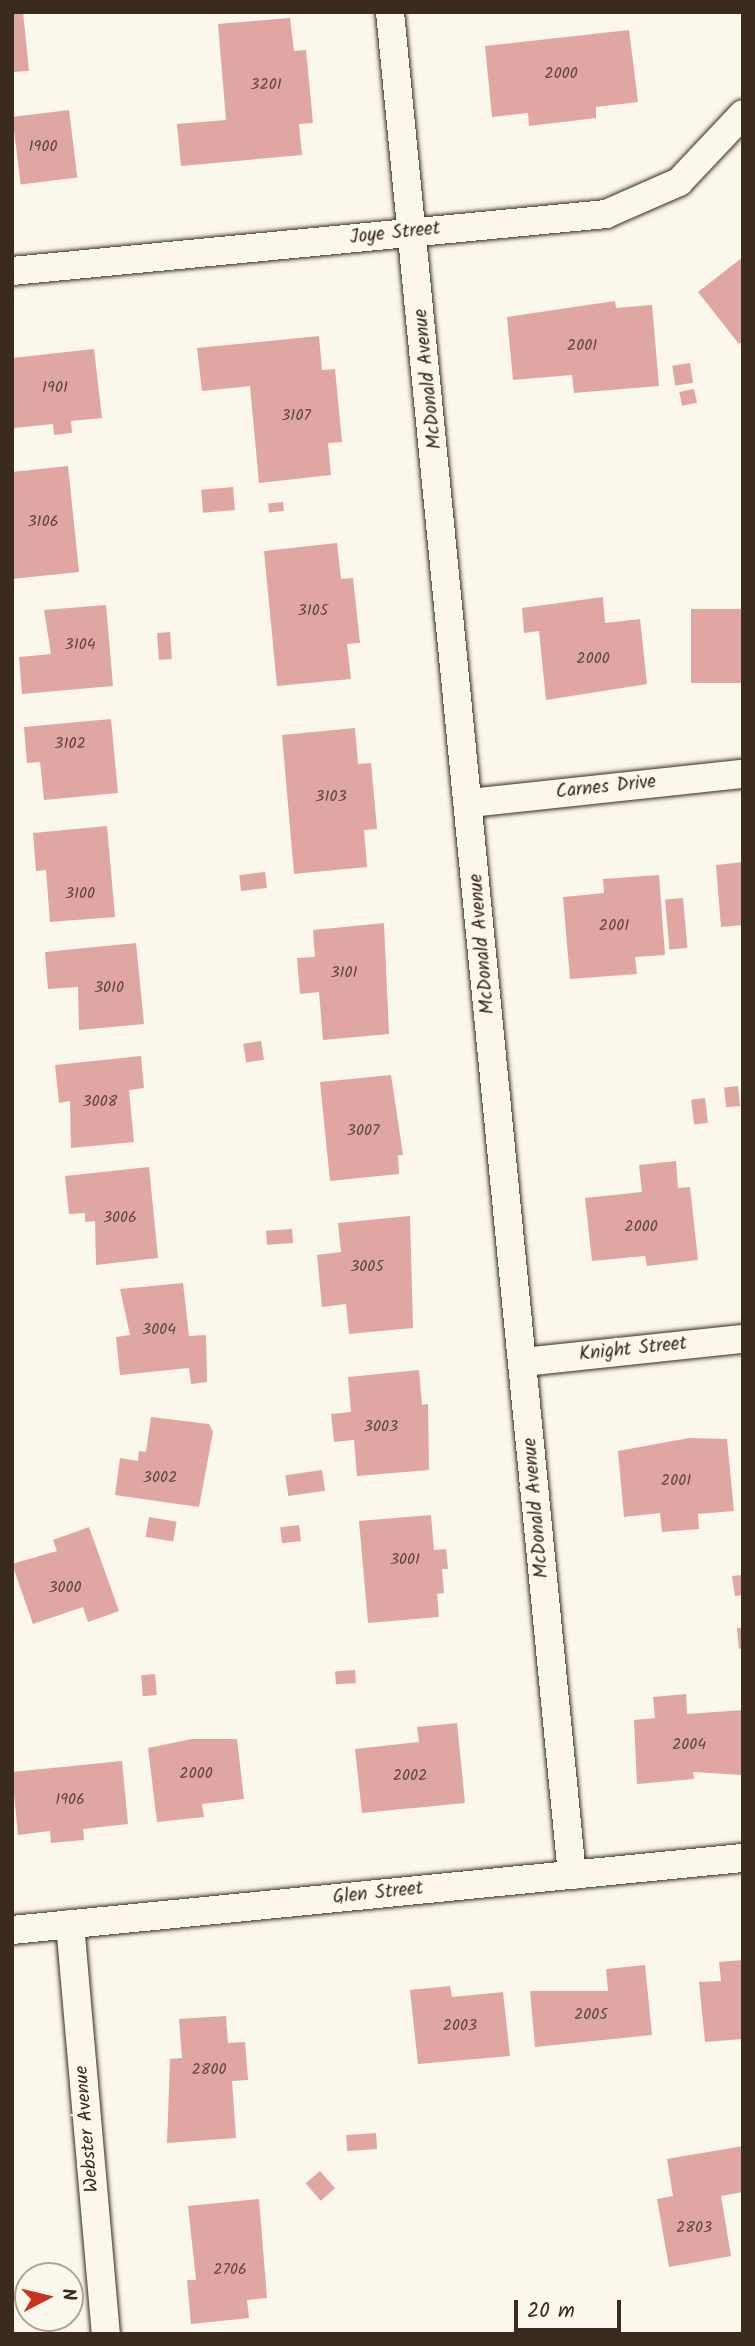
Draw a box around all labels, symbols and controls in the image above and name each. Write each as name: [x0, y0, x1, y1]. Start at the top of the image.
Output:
house number: 2000: [544, 64, 578, 84]
house number: 3201: [250, 75, 282, 95]
house number: 1900: [29, 137, 57, 157]
street label: Joye Street: [349, 218, 441, 250]
street label: McDonald Avenue: [410, 308, 448, 450]
house number: 2001: [567, 336, 597, 356]
house number: 1901: [42, 378, 68, 398]
house number: 3107: [281, 406, 311, 426]
house number: 3106: [27, 512, 59, 532]
house number: 3105: [298, 601, 328, 621]
house number: 3104: [65, 635, 95, 655]
house number: 2000: [576, 649, 610, 669]
house number: 3102: [54, 734, 86, 754]
street label: Carnes Drive: [555, 771, 657, 805]
house number: 3103: [315, 787, 347, 807]
street label: McDonald Avenue: [465, 873, 501, 1015]
house number: 3100: [65, 884, 95, 904]
house number: 2001: [599, 916, 629, 936]
house number: 3101: [330, 963, 358, 983]
house number: 3010: [94, 978, 124, 998]
house number: 3008: [83, 1092, 117, 1112]
house number: 3007: [347, 1121, 379, 1141]
house number: 3006: [103, 1208, 137, 1228]
house number: 2000: [624, 1217, 658, 1237]
house number: 3005: [350, 1257, 384, 1277]
house number: 3004: [142, 1320, 176, 1340]
street label: Knight Street: [578, 1333, 688, 1367]
house number: 3003: [364, 1417, 398, 1437]
street label: McDonald Avenue: [519, 1437, 555, 1579]
house number: 3002: [143, 1468, 177, 1488]
house number: 2001: [661, 1471, 691, 1491]
house number: 3001: [390, 1550, 420, 1570]
house number: 3000: [48, 1578, 82, 1598]
house number: 2004: [672, 1735, 706, 1755]
house number: 2000: [179, 1764, 213, 1784]
house number: 2002: [393, 1766, 427, 1786]
house number: 1906: [55, 1790, 85, 1810]
street label: Glen Street: [332, 1878, 424, 1910]
house number: 2005: [574, 2005, 608, 2025]
house number: 2003: [443, 2016, 477, 2036]
house number: 2800: [192, 2060, 226, 2080]
street label: Webster Avenue: [71, 2065, 105, 2193]
house number: 2803: [676, 2218, 712, 2238]
house number: 2706: [213, 2260, 247, 2280]
north arrow: [14, 2262, 84, 2332]
scale bar: [517, 2286, 624, 2330]
text: N: [52, 2287, 83, 2302]
text: 20 m: [527, 2295, 575, 2328]

